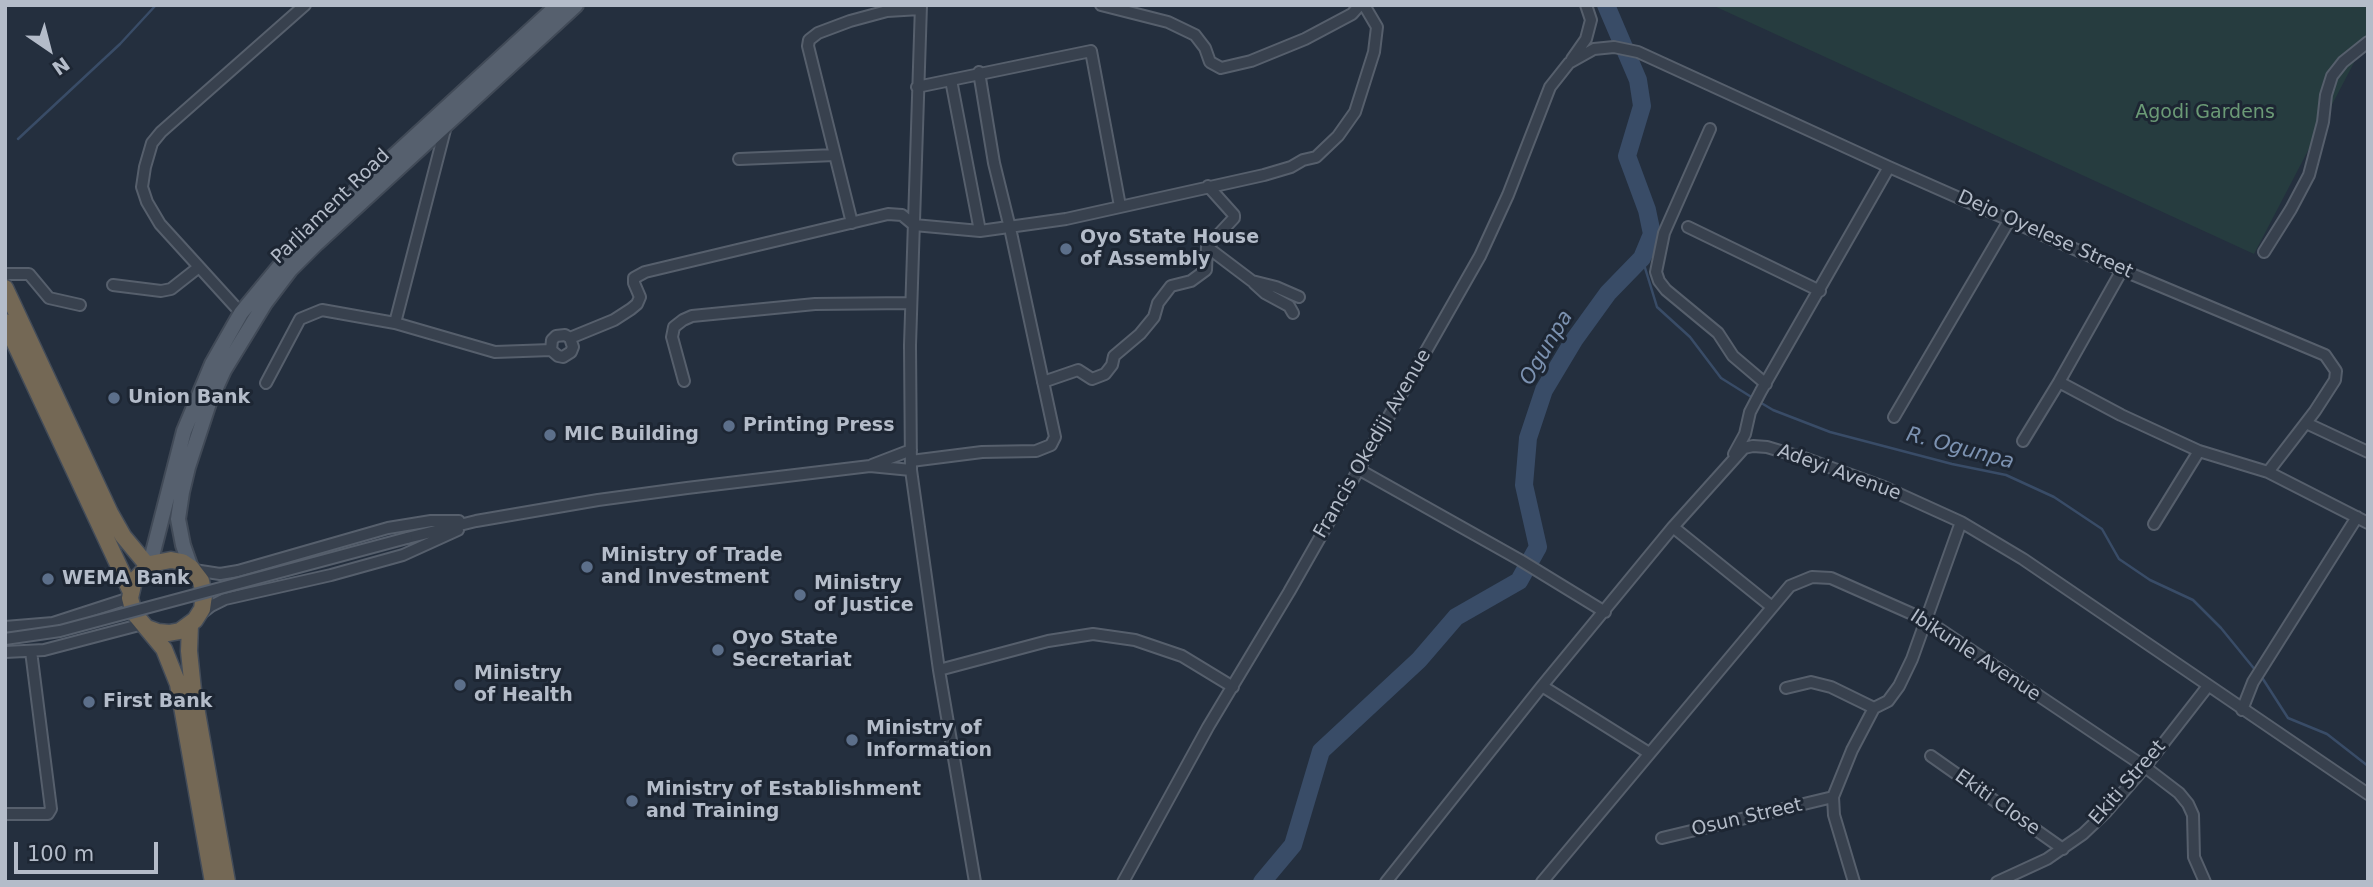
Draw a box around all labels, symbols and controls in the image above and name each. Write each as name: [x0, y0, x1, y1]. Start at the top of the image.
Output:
north arrow: [14, 14, 84, 84]
text: N: [48, 53, 74, 80]
park label: Agodi Gardens: [2135, 102, 2275, 124]
street label: Parliament Road: [267, 145, 395, 269]
street label: Dejo Oyelese Street: [1954, 186, 2136, 284]
place label: Oyo State House of Assembly: [1080, 227, 1259, 271]
marker: Oyo State House of Assembly: [1058, 241, 1074, 257]
water label: Ogunpa: [1515, 306, 1579, 390]
street label: Francis Okediji Avenue: [1310, 346, 1436, 542]
place label: Union Bank: [128, 387, 250, 409]
marker: Union Bank: [106, 390, 122, 406]
place label: Printing Press: [743, 415, 894, 437]
marker: Printing Press: [721, 418, 737, 434]
water label: R. Ogunpa: [1903, 423, 2017, 475]
place label: MIC Building: [564, 424, 699, 446]
marker: MIC Building: [542, 427, 558, 443]
street label: Adeyi Avenue: [1774, 440, 1904, 506]
place label: Ministry of Trade and Investment: [601, 545, 783, 589]
marker: Ministry of Trade and Investment: [579, 559, 595, 575]
place label: WEMA Bank: [62, 568, 190, 590]
marker: WEMA Bank: [40, 571, 56, 587]
place label: Ministry of Justice: [814, 573, 914, 617]
marker: Ministry of Justice: [792, 587, 808, 603]
street label: Ibikunle Avenue: [1905, 605, 2045, 707]
place label: Oyo State Secretariat: [732, 628, 852, 672]
marker: Oyo State Secretariat: [710, 642, 726, 658]
place label: Ministry of Health: [474, 663, 573, 707]
marker: Ministry of Health: [452, 677, 468, 693]
place label: First Bank: [103, 691, 212, 713]
marker: First Bank: [81, 694, 97, 710]
place label: Ministry of Information: [866, 718, 992, 762]
marker: Ministry of Information: [844, 732, 860, 748]
street label: Ekiti Street: [2085, 736, 2171, 830]
street label: Ekiti Close: [1950, 765, 2044, 841]
place label: Ministry of Establishment and Training: [646, 779, 921, 823]
marker: Ministry of Establishment and Training: [624, 793, 640, 809]
street label: Osun Street: [1690, 794, 1804, 842]
scale bar: [18, 828, 161, 872]
text: 100 m: [27, 842, 94, 866]

